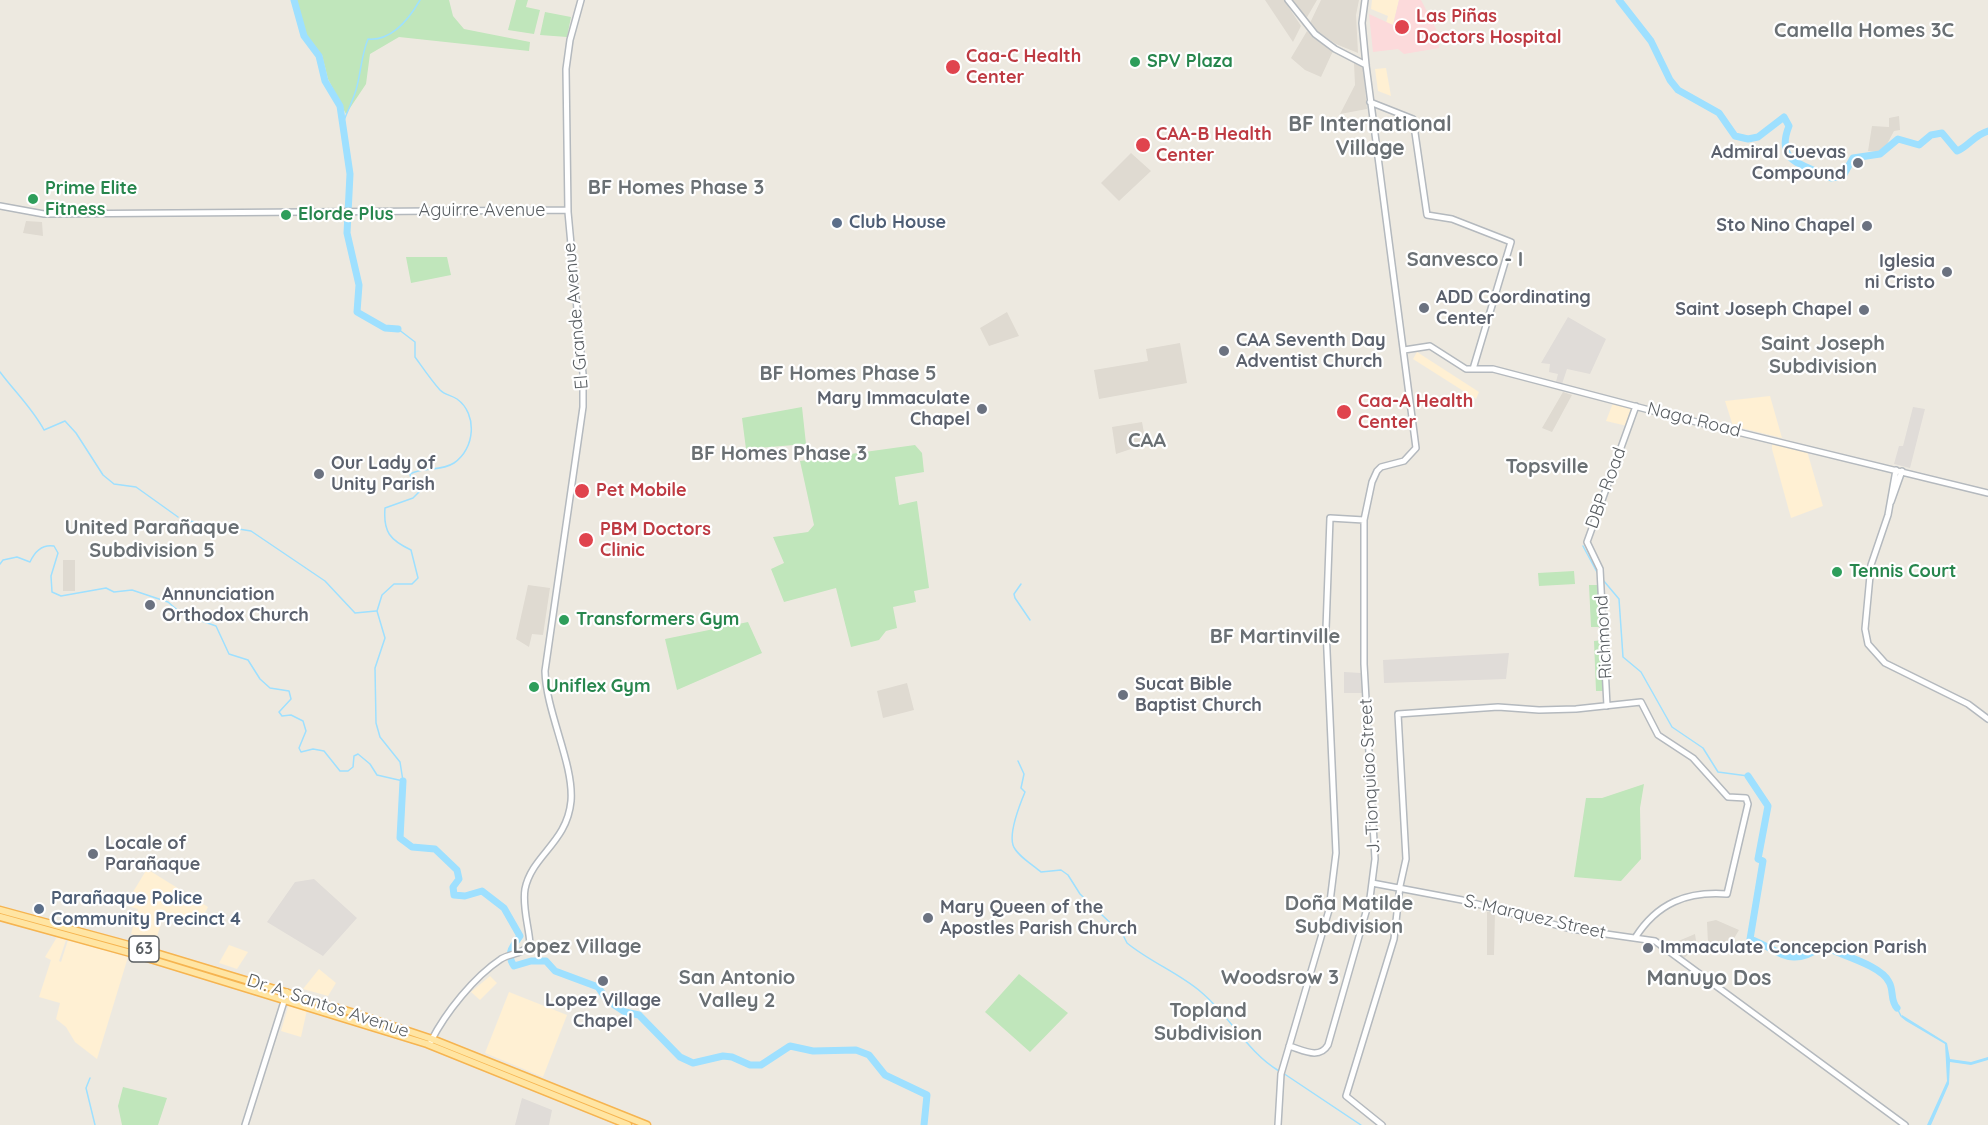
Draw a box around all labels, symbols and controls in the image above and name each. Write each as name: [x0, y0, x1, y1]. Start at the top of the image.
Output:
place label: Las Piñas Doctors Hospital: [1416, 6, 1562, 48]
marker: Las Piñas Doctors Hospital: [1393, 18, 1411, 36]
district label: Camella Homes 3C: [1774, 19, 1954, 43]
place label: Caa-C Health Center: [966, 46, 1081, 88]
place label: SPV Plaza: [1147, 51, 1233, 73]
marker: SPV Plaza: [1128, 55, 1142, 69]
marker: Caa-C Health Center: [944, 58, 962, 76]
district label: BF International Village: [1288, 112, 1452, 162]
place label: CAA-B Health Center: [1156, 124, 1272, 166]
marker: CAA-B Health Center: [1134, 136, 1152, 154]
place label: Admiral Cuevas Compound: [1711, 142, 1846, 184]
marker: Admiral Cuevas Compound: [1851, 156, 1865, 170]
district label: BF Homes Phase 3: [588, 176, 764, 200]
place label: Prime Elite Fitness: [45, 178, 137, 220]
marker: Prime Elite Fitness: [26, 192, 40, 206]
street label: Aguirre Avenue: [419, 200, 545, 222]
place label: Elorde Plus: [298, 204, 393, 226]
marker: Elorde Plus: [279, 208, 293, 222]
place label: Club House: [849, 212, 946, 234]
place label: Sto Nino Chapel: [1716, 215, 1855, 237]
marker: Club House: [830, 216, 844, 230]
marker: Sto Nino Chapel: [1860, 219, 1874, 233]
street label: El Grande Avenue: [559, 242, 593, 390]
district label: Sanvesco - I: [1407, 248, 1523, 272]
place label: Iglesia ni Cristo: [1864, 251, 1935, 294]
marker: Iglesia ni Cristo: [1940, 265, 1954, 279]
place label: ADD Coordinating Center: [1436, 287, 1591, 330]
place label: Saint Joseph Chapel: [1675, 299, 1852, 321]
marker: ADD Coordinating Center: [1417, 301, 1431, 315]
marker: Saint Joseph Chapel: [1857, 303, 1871, 317]
place label: CAA Seventh Day Adventist Church: [1236, 330, 1386, 372]
district label: Saint Joseph Subdivision: [1761, 332, 1885, 379]
marker: CAA Seventh Day Adventist Church: [1217, 344, 1231, 358]
district label: BF Homes Phase 5: [759, 362, 937, 386]
place label: Mary Immaculate Chapel: [817, 388, 970, 430]
place label: Caa-A Health Center: [1358, 391, 1473, 434]
street label: Naga Road: [1645, 398, 1743, 442]
marker: Mary Immaculate Chapel: [975, 402, 989, 416]
marker: Caa-A Health Center: [1335, 403, 1353, 421]
district label: CAA: [1128, 429, 1166, 453]
district label: BF Homes Phase 3: [691, 442, 867, 466]
street label: DBP Road: [1581, 444, 1631, 532]
place label: Our Lady of Unity Parish: [331, 453, 436, 496]
district label: Topsville: [1505, 455, 1589, 479]
marker: Our Lady of Unity Parish: [312, 467, 326, 481]
place label: Pet Mobile: [596, 480, 687, 502]
marker: Pet Mobile: [573, 482, 591, 500]
district label: United Parañaque Subdivision 5: [65, 516, 239, 563]
place label: PBM Doctors Clinic: [600, 519, 711, 562]
marker: PBM Doctors Clinic: [577, 531, 595, 549]
place label: Tennis Court: [1849, 561, 1956, 583]
marker: Tennis Court: [1830, 565, 1844, 579]
place label: Annunciation Orthodox Church: [162, 584, 309, 626]
street label: Richmond: [1591, 594, 1617, 680]
marker: Annunciation Orthodox Church: [143, 598, 157, 612]
place label: Transformers Gym: [576, 609, 739, 631]
marker: Transformers Gym: [557, 613, 571, 627]
district label: BF Martinville: [1210, 625, 1340, 649]
place label: Sucat Bible Baptist Church: [1135, 674, 1262, 716]
place label: Uniflex Gym: [546, 676, 651, 698]
marker: Uniflex Gym: [527, 680, 541, 694]
marker: Sucat Bible Baptist Church: [1116, 688, 1130, 702]
street label: J. Tionquiao Street: [1355, 698, 1385, 854]
place label: Locale of Parañaque: [105, 833, 200, 876]
marker: Locale of Parañaque: [86, 847, 100, 861]
place label: Parañaque Police Community Precinct 4: [51, 888, 241, 930]
street label: S. Marquez Street: [1462, 890, 1608, 944]
district label: Doña Matilde Subdivision: [1285, 892, 1413, 939]
place label: Mary Queen of the Apostles Parish Church: [940, 897, 1137, 940]
marker: Parañaque Police Community Precinct 4: [32, 902, 46, 916]
marker: Mary Queen of the Apostles Parish Church: [921, 911, 935, 925]
district label: Lopez Village: [512, 935, 642, 959]
road number: 63: [129, 936, 159, 962]
place label: Immaculate Concepcion Parish: [1660, 937, 1927, 959]
marker: Immaculate Concepcion Parish: [1641, 941, 1655, 955]
district label: San Antonio Valley 2: [679, 966, 795, 1013]
district label: Woodsrow 3: [1221, 966, 1339, 990]
district label: Manuyo Dos: [1647, 966, 1771, 992]
street label: Dr. A. Santos Avenue: [244, 970, 412, 1042]
marker: Lopez Village Chapel: [596, 974, 610, 988]
place label: Lopez Village Chapel: [545, 990, 661, 1032]
district label: Topland Subdivision: [1154, 999, 1262, 1046]

